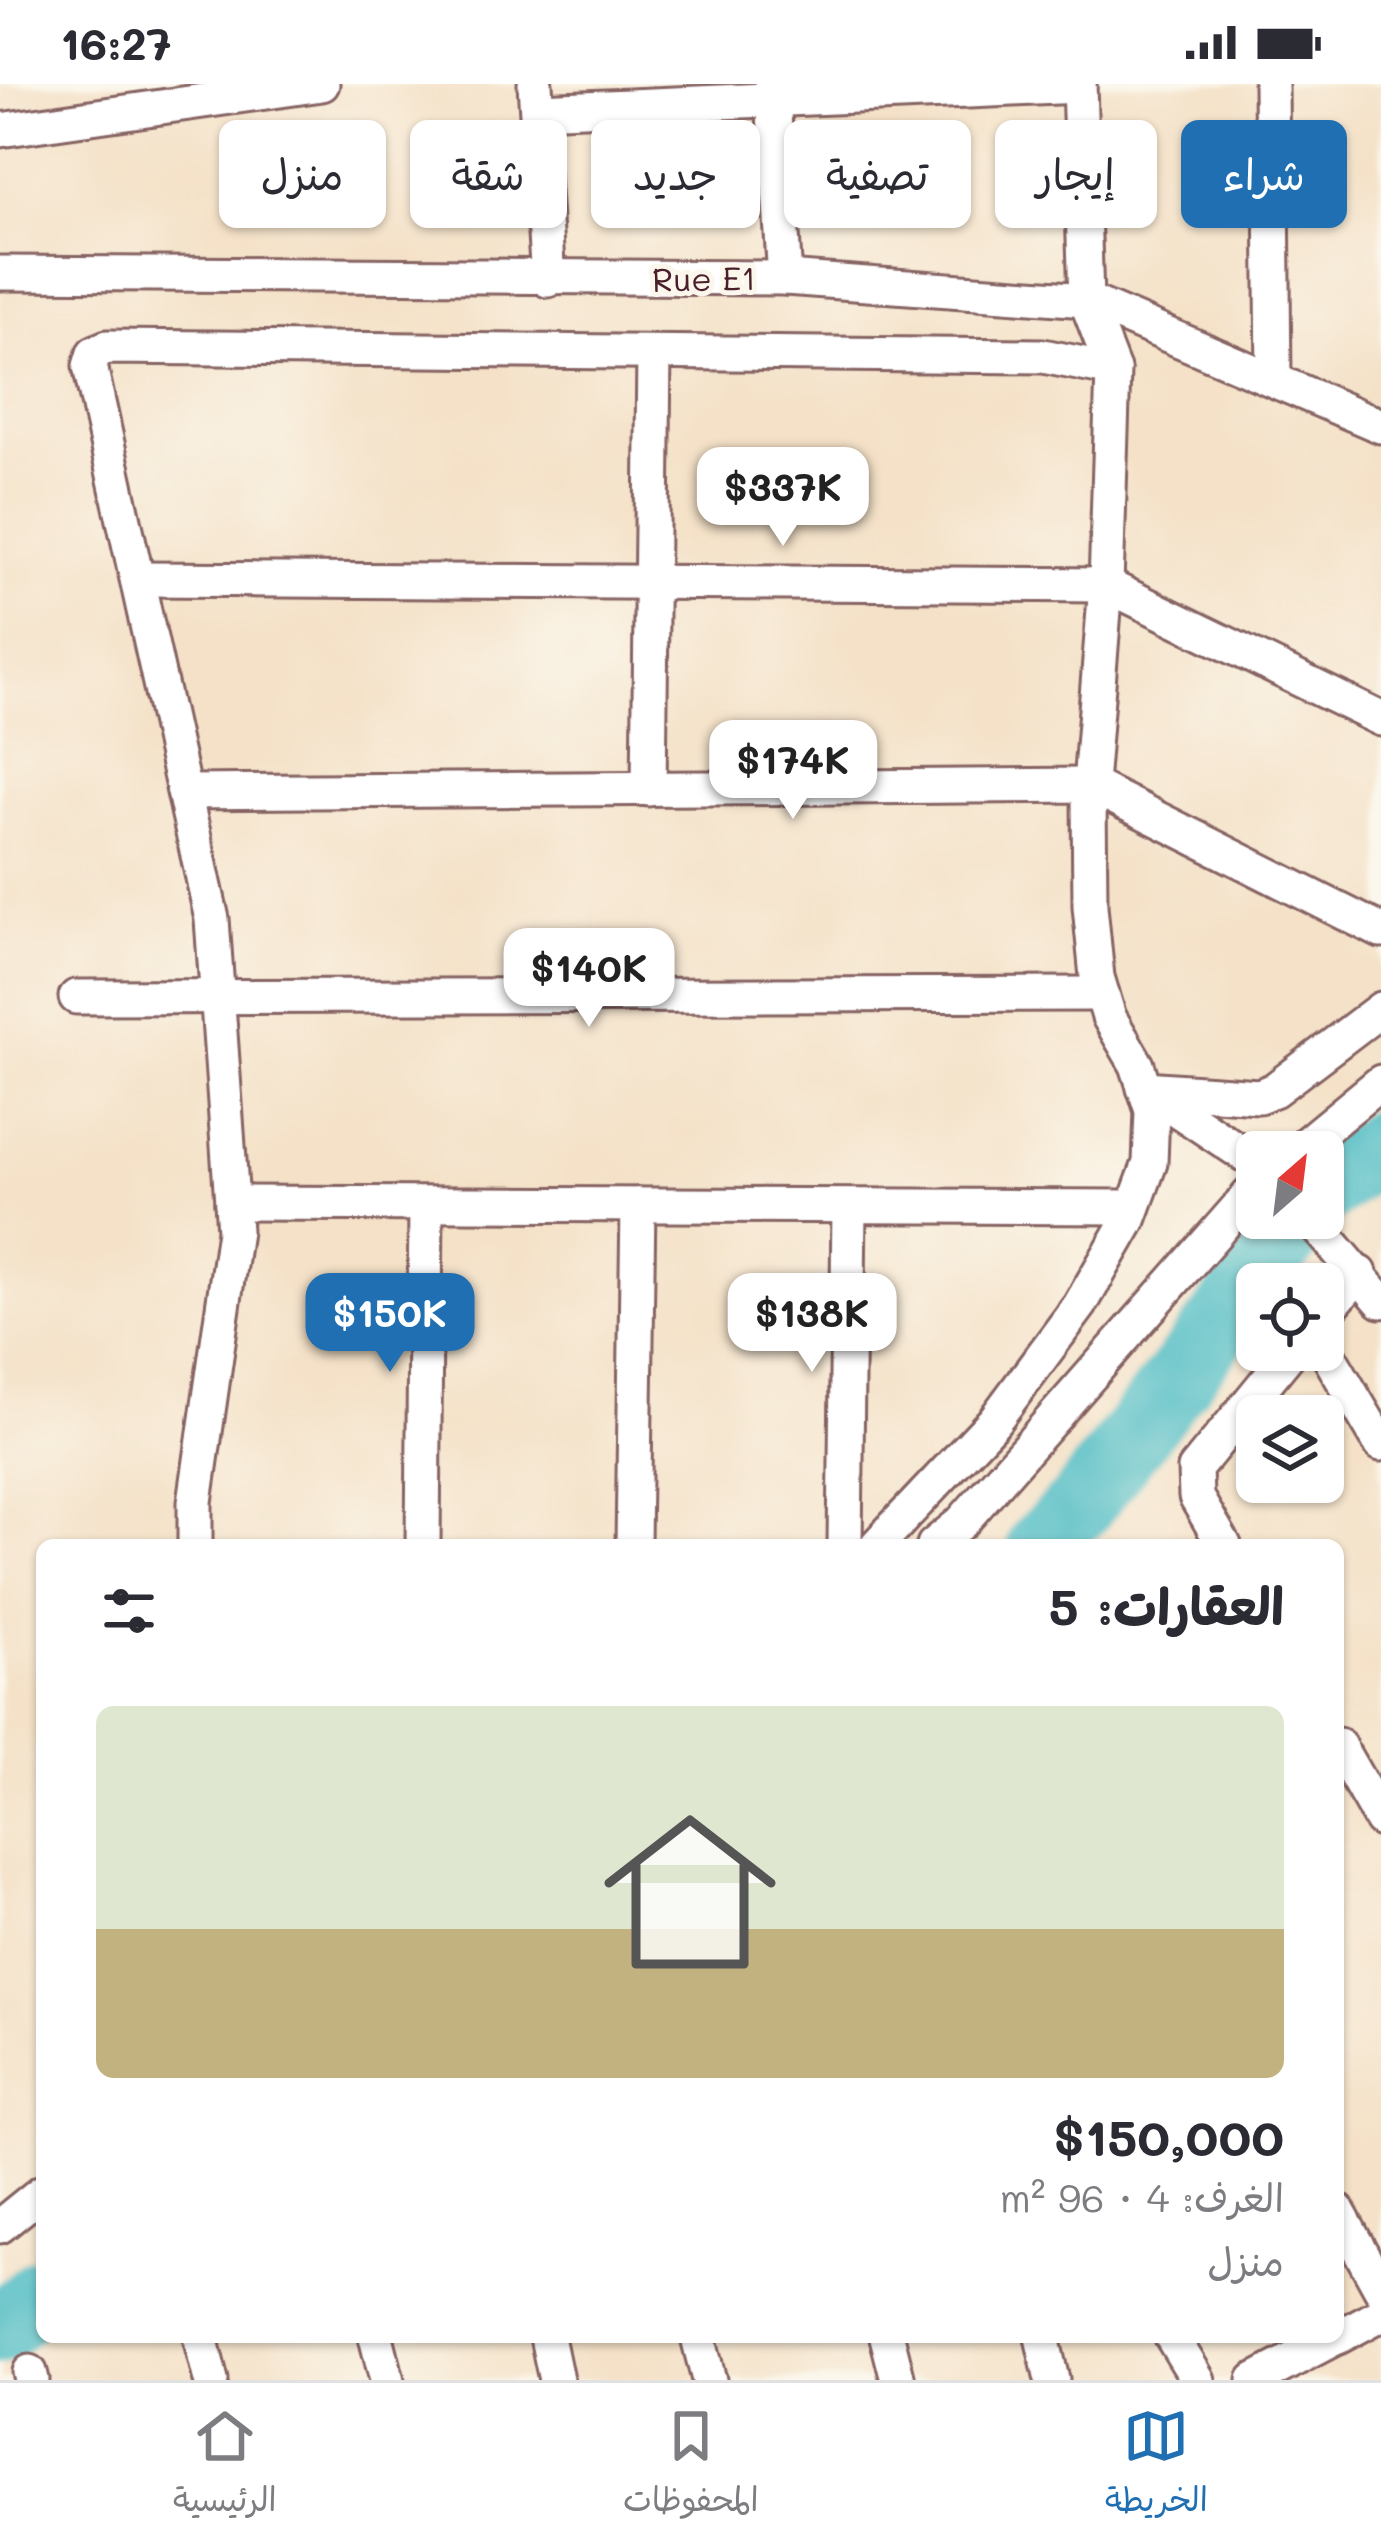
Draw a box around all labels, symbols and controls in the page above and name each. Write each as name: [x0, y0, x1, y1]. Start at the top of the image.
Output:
text: 16:27: [60, 13, 172, 71]
chip: منزل: [219, 120, 386, 228]
chip: شقة: [410, 120, 567, 228]
chip: جديد: [591, 120, 760, 228]
chip: تصفية: [784, 120, 971, 228]
chip: إيجار: [995, 120, 1157, 228]
chip: شراء: [1181, 120, 1347, 228]
street label: Rue E1: [652, 255, 756, 300]
pin: $337K: [699, 447, 867, 549]
text: $337K: [724, 460, 842, 511]
pin: $174K: [709, 720, 877, 822]
text: $174K: [736, 733, 850, 784]
pin: $140K: [505, 928, 673, 1030]
text: $140K: [531, 941, 647, 992]
north arrow: [1236, 1131, 1344, 1239]
map controls: [1236, 1131, 1344, 1503]
button: locate: [1236, 1263, 1344, 1371]
pin: $150K: [306, 1273, 474, 1375]
pin: $138K: [728, 1273, 896, 1375]
text: $150K: [333, 1286, 447, 1337]
text: $138K: [755, 1286, 869, 1337]
button: layers: [1236, 1395, 1344, 1503]
text: العقارات: 5: [1049, 1571, 1284, 1638]
icon: filters: [96, 1578, 162, 1644]
icon: home: [582, 1784, 798, 2000]
text: $150,000: [1053, 2102, 1284, 2169]
text: الغرف: 4 · 96 m²: [1000, 2171, 1284, 2222]
text: منزل: [1207, 2235, 1284, 2286]
tab: الرئيسية: [173, 2403, 277, 2529]
tab: المحفوظات: [623, 2403, 759, 2529]
tab: الخريطة: [1105, 2403, 1208, 2529]

